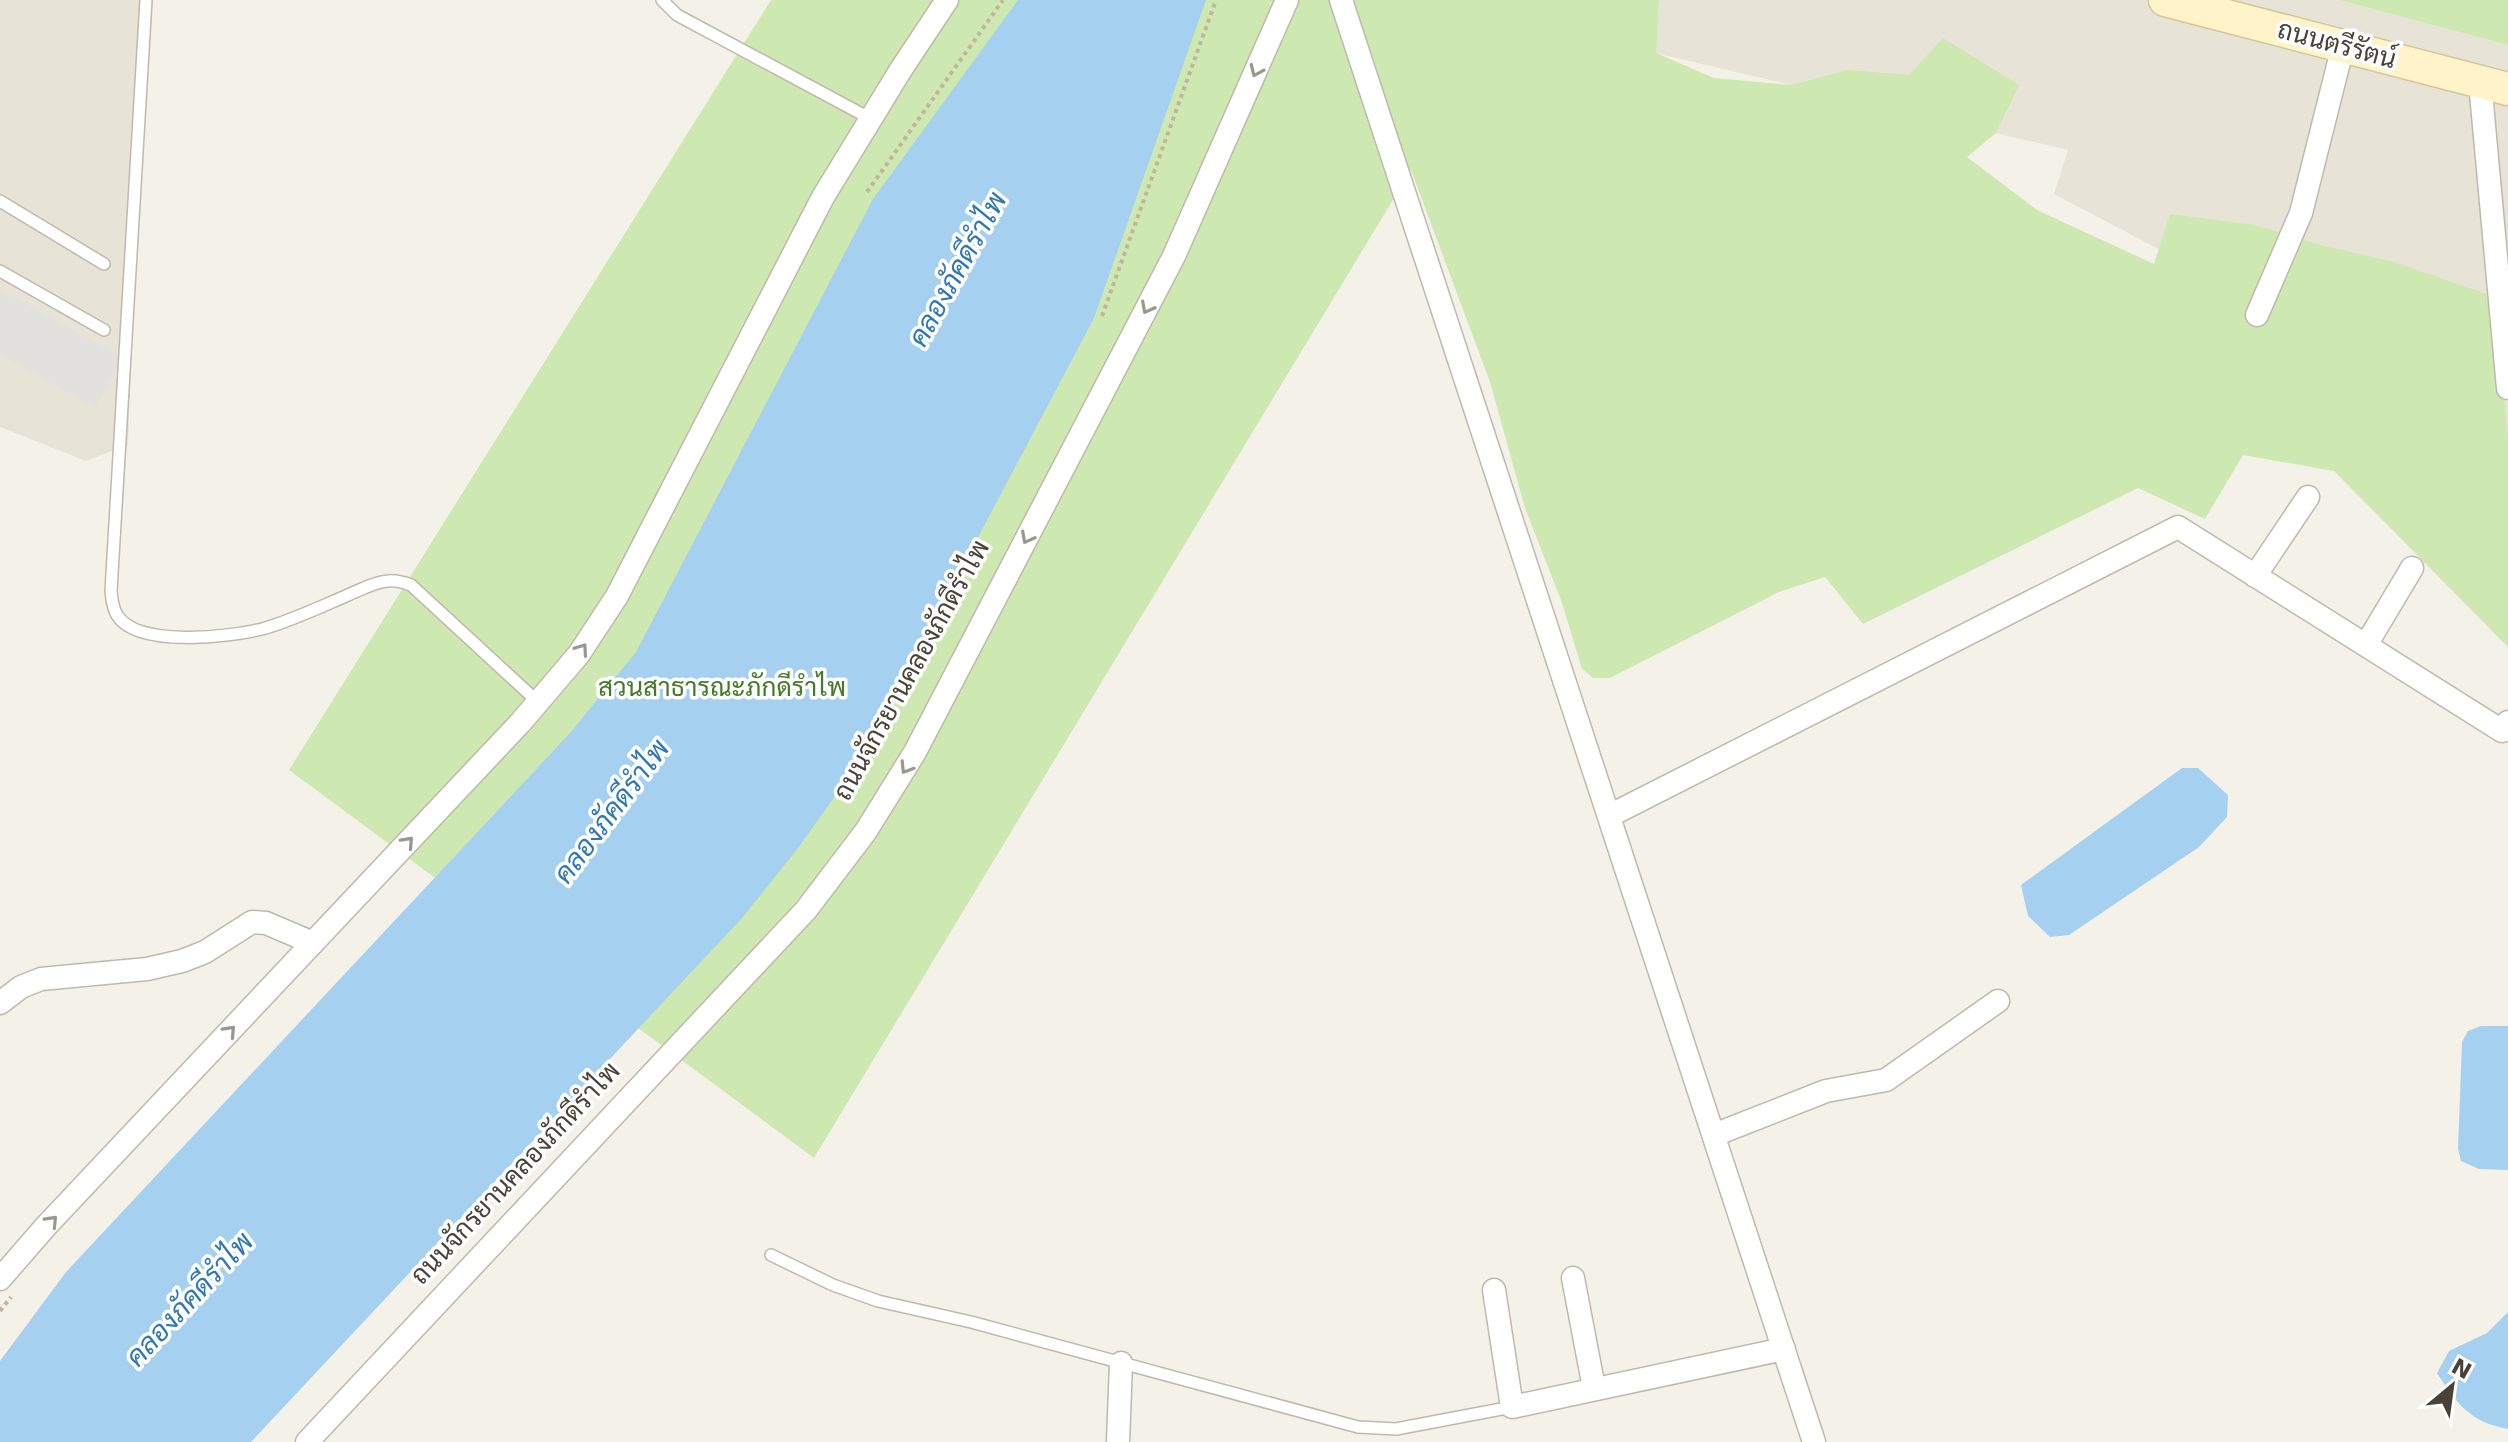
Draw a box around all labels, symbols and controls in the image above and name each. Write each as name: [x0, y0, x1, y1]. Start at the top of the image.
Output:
street label: ถนนตรีรัตน์: [2274, 12, 2400, 74]
one-way arrow: [1249, 63, 1265, 78]
water label: คลองภัคดีรำไพ: [899, 185, 1013, 352]
one-way arrow: [1142, 299, 1157, 314]
one-way arrow: [1022, 530, 1037, 544]
street label: ถนนจักรยานคลองภักดีรำไพ: [826, 534, 995, 805]
one-way arrow: [572, 643, 587, 657]
park label: สวนสาธารณะภักดีรำไพ: [598, 671, 846, 702]
water label: คลองภัคดีรำไพ: [544, 731, 676, 890]
one-way arrow: [900, 759, 915, 774]
one-way arrow: [399, 837, 414, 851]
one-way arrow: [220, 1026, 235, 1040]
street label: ถนนจักรยานคลองภักดีรำไพ: [404, 1055, 626, 1290]
one-way arrow: [42, 1215, 56, 1230]
water label: คลองภัคดีรำไพ: [117, 1223, 260, 1373]
north arrow: [2412, 1346, 2492, 1426]
text: N: [2447, 1354, 2476, 1384]

